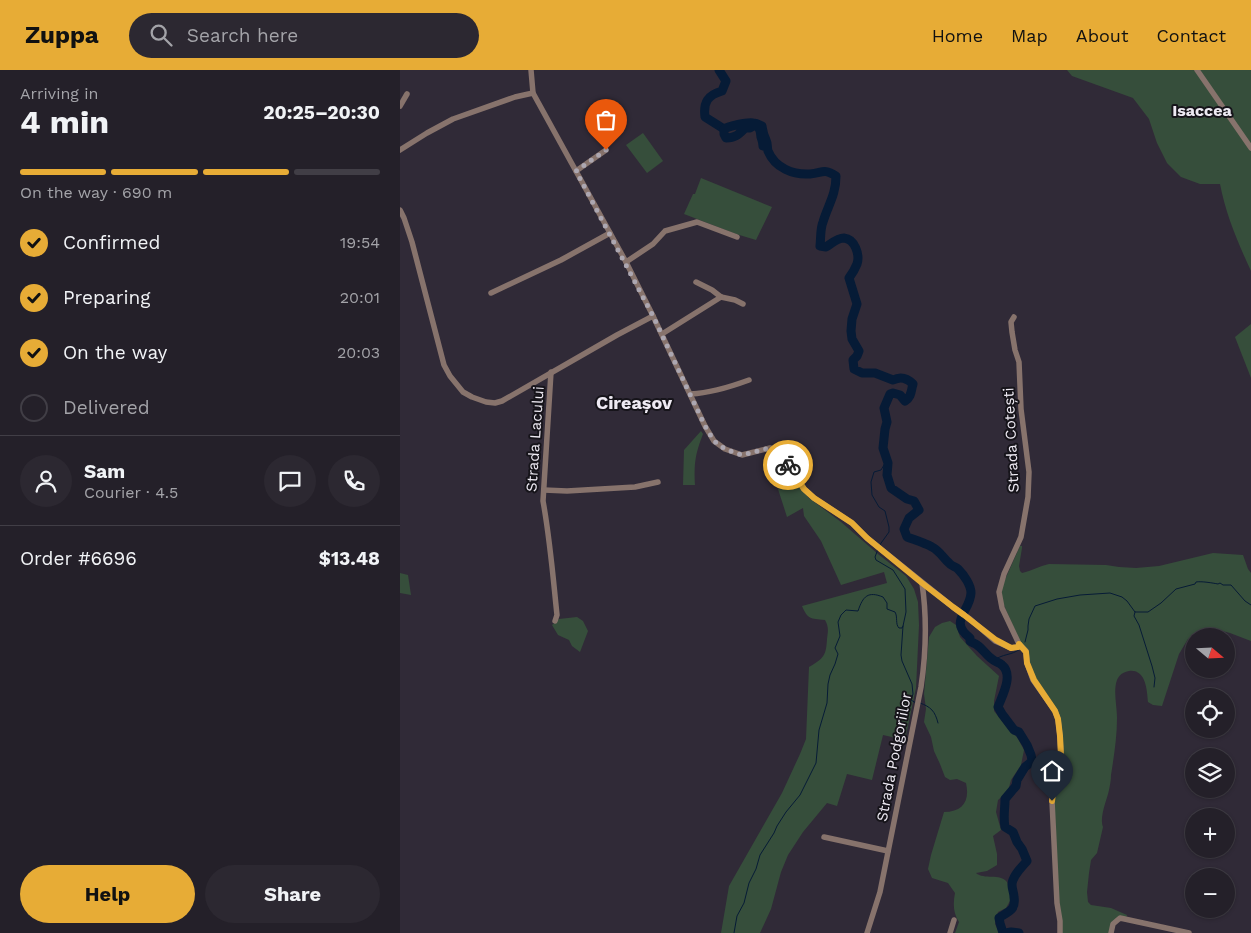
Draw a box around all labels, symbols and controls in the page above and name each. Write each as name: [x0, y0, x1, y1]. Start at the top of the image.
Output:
search box: [129, 13, 479, 58]
text: Zuppa: [25, 21, 99, 49]
icon: search: [147, 21, 175, 49]
text: Search here: [187, 24, 298, 47]
text: Home: [932, 25, 983, 46]
text: Map: [1011, 25, 1048, 46]
text: About: [1076, 25, 1128, 46]
text: Contact: [1156, 25, 1226, 46]
text: Arriving in: [20, 84, 98, 103]
pin: [585, 99, 627, 150]
text: 20:25–20:30: [263, 101, 380, 124]
district label: Isaccea: [1172, 101, 1232, 120]
text: 4 min: [20, 103, 109, 141]
icon: bag: [592, 106, 620, 134]
text: On the way · 690 m: [20, 183, 172, 202]
icon: check: [20, 229, 48, 257]
text: Confirmed: [63, 231, 160, 254]
text: 19:54: [340, 233, 380, 252]
icon: check: [20, 284, 48, 312]
text: Preparing: [63, 286, 150, 309]
text: 20:01: [340, 288, 380, 307]
icon: check: [20, 339, 48, 367]
text: On the way: [63, 341, 167, 364]
text: 20:03: [337, 343, 380, 362]
street label: Strada Lacului: [522, 386, 548, 492]
street label: Strada Cotești: [999, 387, 1023, 493]
district label: Cireașov: [596, 392, 673, 413]
text: Delivered: [63, 396, 150, 419]
courier: [763, 440, 813, 490]
icon: bike: [774, 451, 802, 479]
button: person: [20, 455, 72, 507]
button: chat: [264, 455, 316, 507]
button: phone: [328, 455, 380, 507]
text: Sam: [84, 460, 125, 483]
text: Courier · 4.5: [84, 483, 178, 502]
text: Order #6696: [20, 547, 137, 570]
text: $13.48: [319, 547, 380, 570]
north arrow: [1185, 628, 1235, 678]
map controls: [1185, 628, 1235, 918]
button: locate: [1185, 688, 1235, 738]
street label: Strada Podgoriilor: [873, 691, 915, 823]
button: layers: [1185, 748, 1235, 798]
pin: [1031, 750, 1073, 801]
icon: home: [1038, 757, 1066, 785]
button: +: [1185, 808, 1235, 858]
button: Help: [20, 865, 195, 923]
button: Share: [205, 865, 380, 923]
button: −: [1185, 868, 1235, 918]

